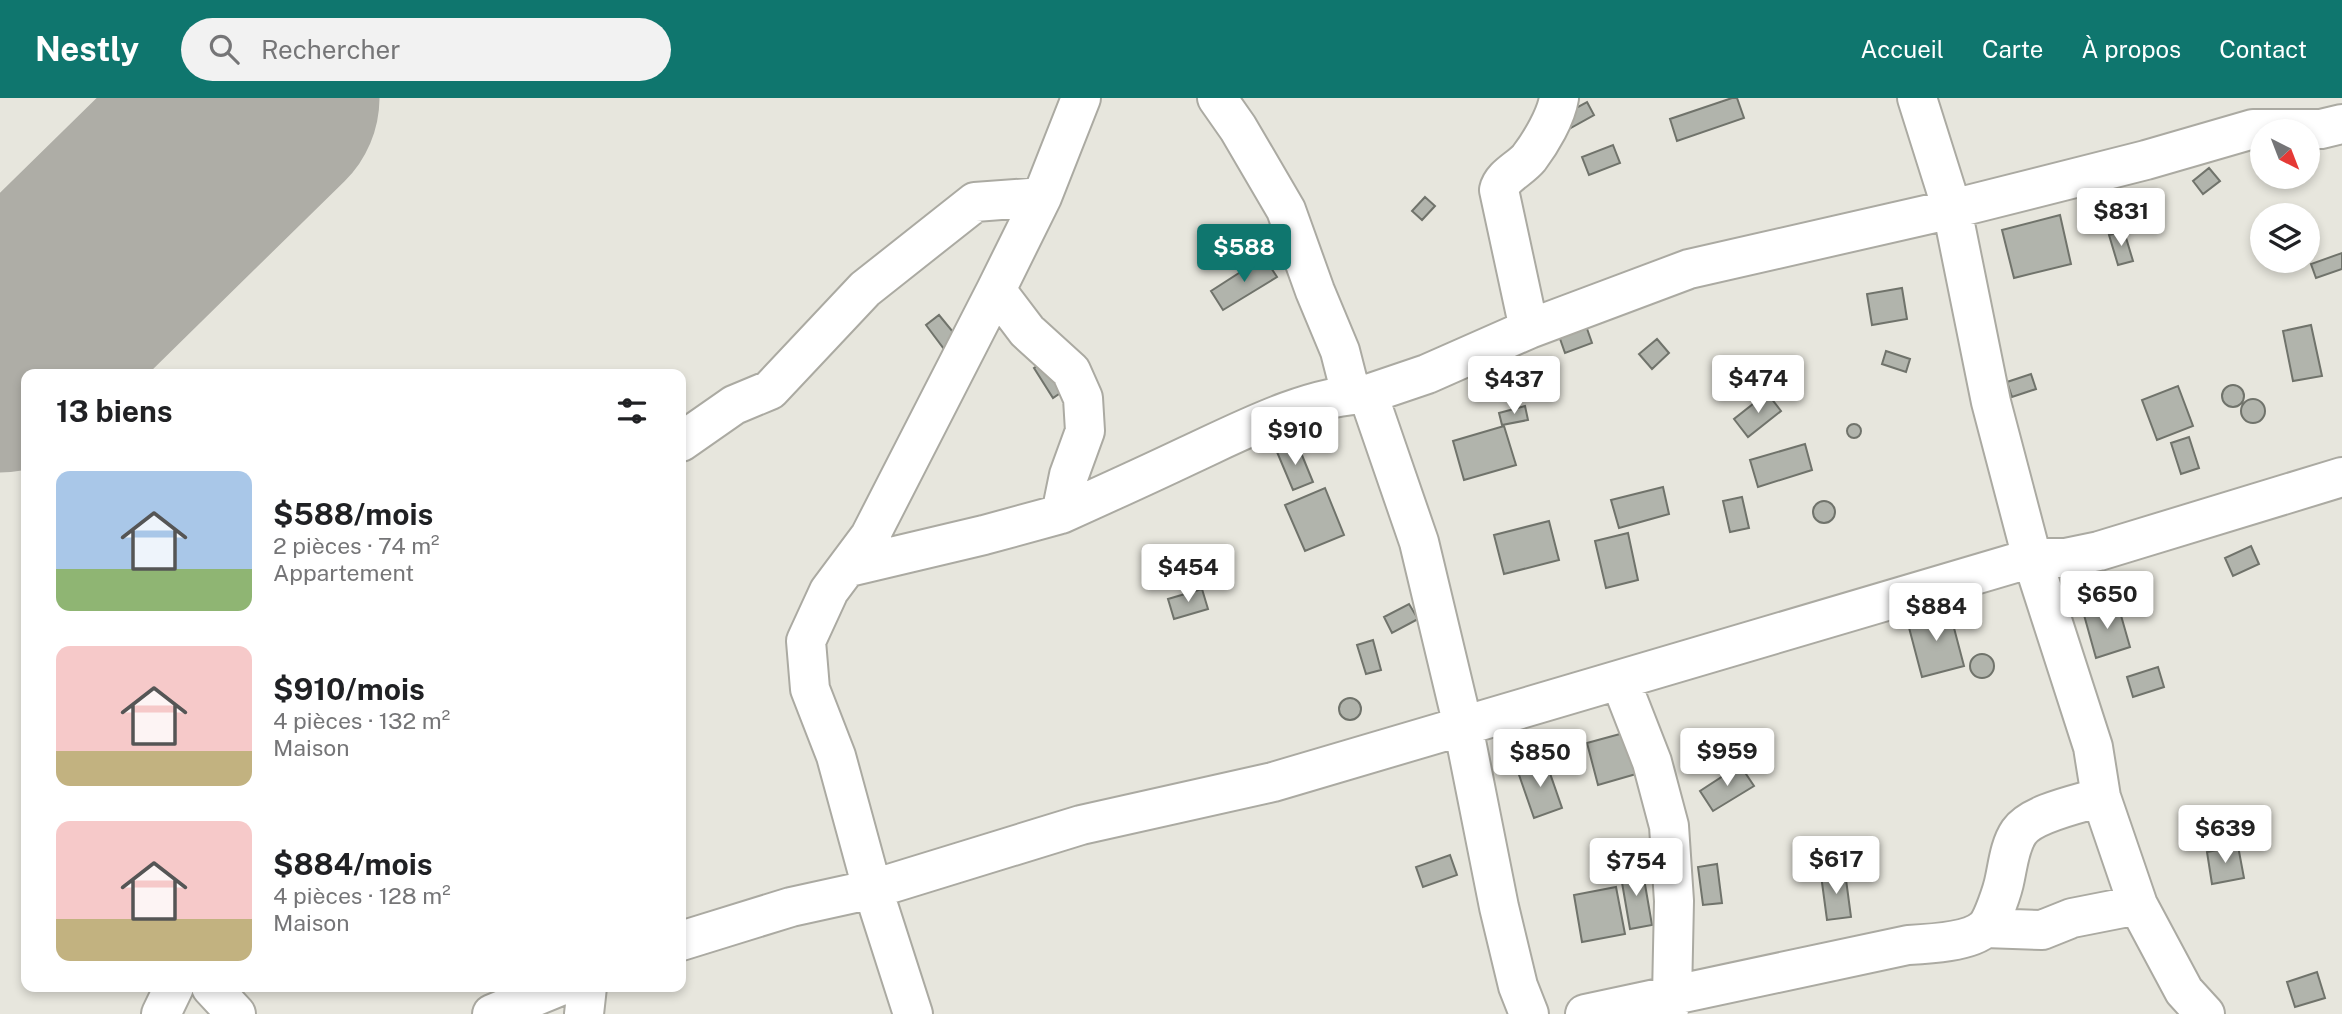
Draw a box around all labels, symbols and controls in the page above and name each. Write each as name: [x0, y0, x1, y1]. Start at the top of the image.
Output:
search box: [181, 18, 671, 81]
text: Nestly: [35, 30, 139, 68]
icon: search: [205, 30, 243, 68]
text: Rechercher: [261, 34, 400, 65]
text: Accueil: [1861, 35, 1944, 63]
text: Carte: [1982, 35, 2043, 63]
text: À propos: [2081, 35, 2181, 63]
text: Contact: [2219, 35, 2307, 63]
north arrow: [2250, 119, 2320, 189]
map controls: [2250, 119, 2320, 273]
pin: $831: [2080, 188, 2162, 248]
text: $831: [2093, 197, 2149, 224]
button: layers: [2250, 203, 2320, 273]
pin: $588: [1203, 225, 1285, 284]
text: $588: [1213, 233, 1275, 260]
pin: $437: [1473, 356, 1555, 416]
pin: $474: [1717, 356, 1799, 415]
text: $474: [1728, 364, 1788, 391]
text: $437: [1484, 365, 1544, 392]
icon: filters: [613, 392, 651, 430]
text: 13 biens: [56, 393, 173, 429]
pin: $910: [1254, 408, 1336, 467]
text: $910: [1267, 416, 1323, 443]
text: $588/mois: [273, 496, 433, 532]
icon: home: [112, 499, 196, 583]
text: 2 pièces · 74 m²: [273, 532, 440, 559]
pin: $454: [1147, 545, 1229, 604]
text: $454: [1157, 553, 1219, 580]
text: Appartement: [273, 559, 414, 586]
pin: $650: [2066, 572, 2148, 631]
text: $650: [2076, 580, 2138, 607]
pin: $884: [1895, 584, 1977, 643]
text: $884: [1905, 592, 1967, 619]
text: $910/mois: [273, 671, 425, 707]
icon: home: [112, 674, 196, 758]
text: 4 pièces · 132 m²: [273, 707, 450, 734]
pin: $959: [1686, 728, 1768, 788]
pin: $850: [1499, 730, 1581, 789]
text: Maison: [273, 734, 350, 761]
text: $959: [1696, 737, 1758, 764]
text: $850: [1509, 738, 1571, 765]
pin: $639: [2184, 806, 2266, 865]
text: $639: [2194, 814, 2256, 841]
pin: $617: [1795, 836, 1877, 896]
pin: $754: [1595, 838, 1677, 898]
text: $617: [1808, 845, 1864, 872]
text: $884/mois: [273, 846, 433, 882]
text: $754: [1606, 847, 1666, 874]
icon: home: [112, 849, 196, 933]
text: 4 pièces · 128 m²: [273, 882, 451, 909]
text: Maison: [273, 909, 350, 936]

